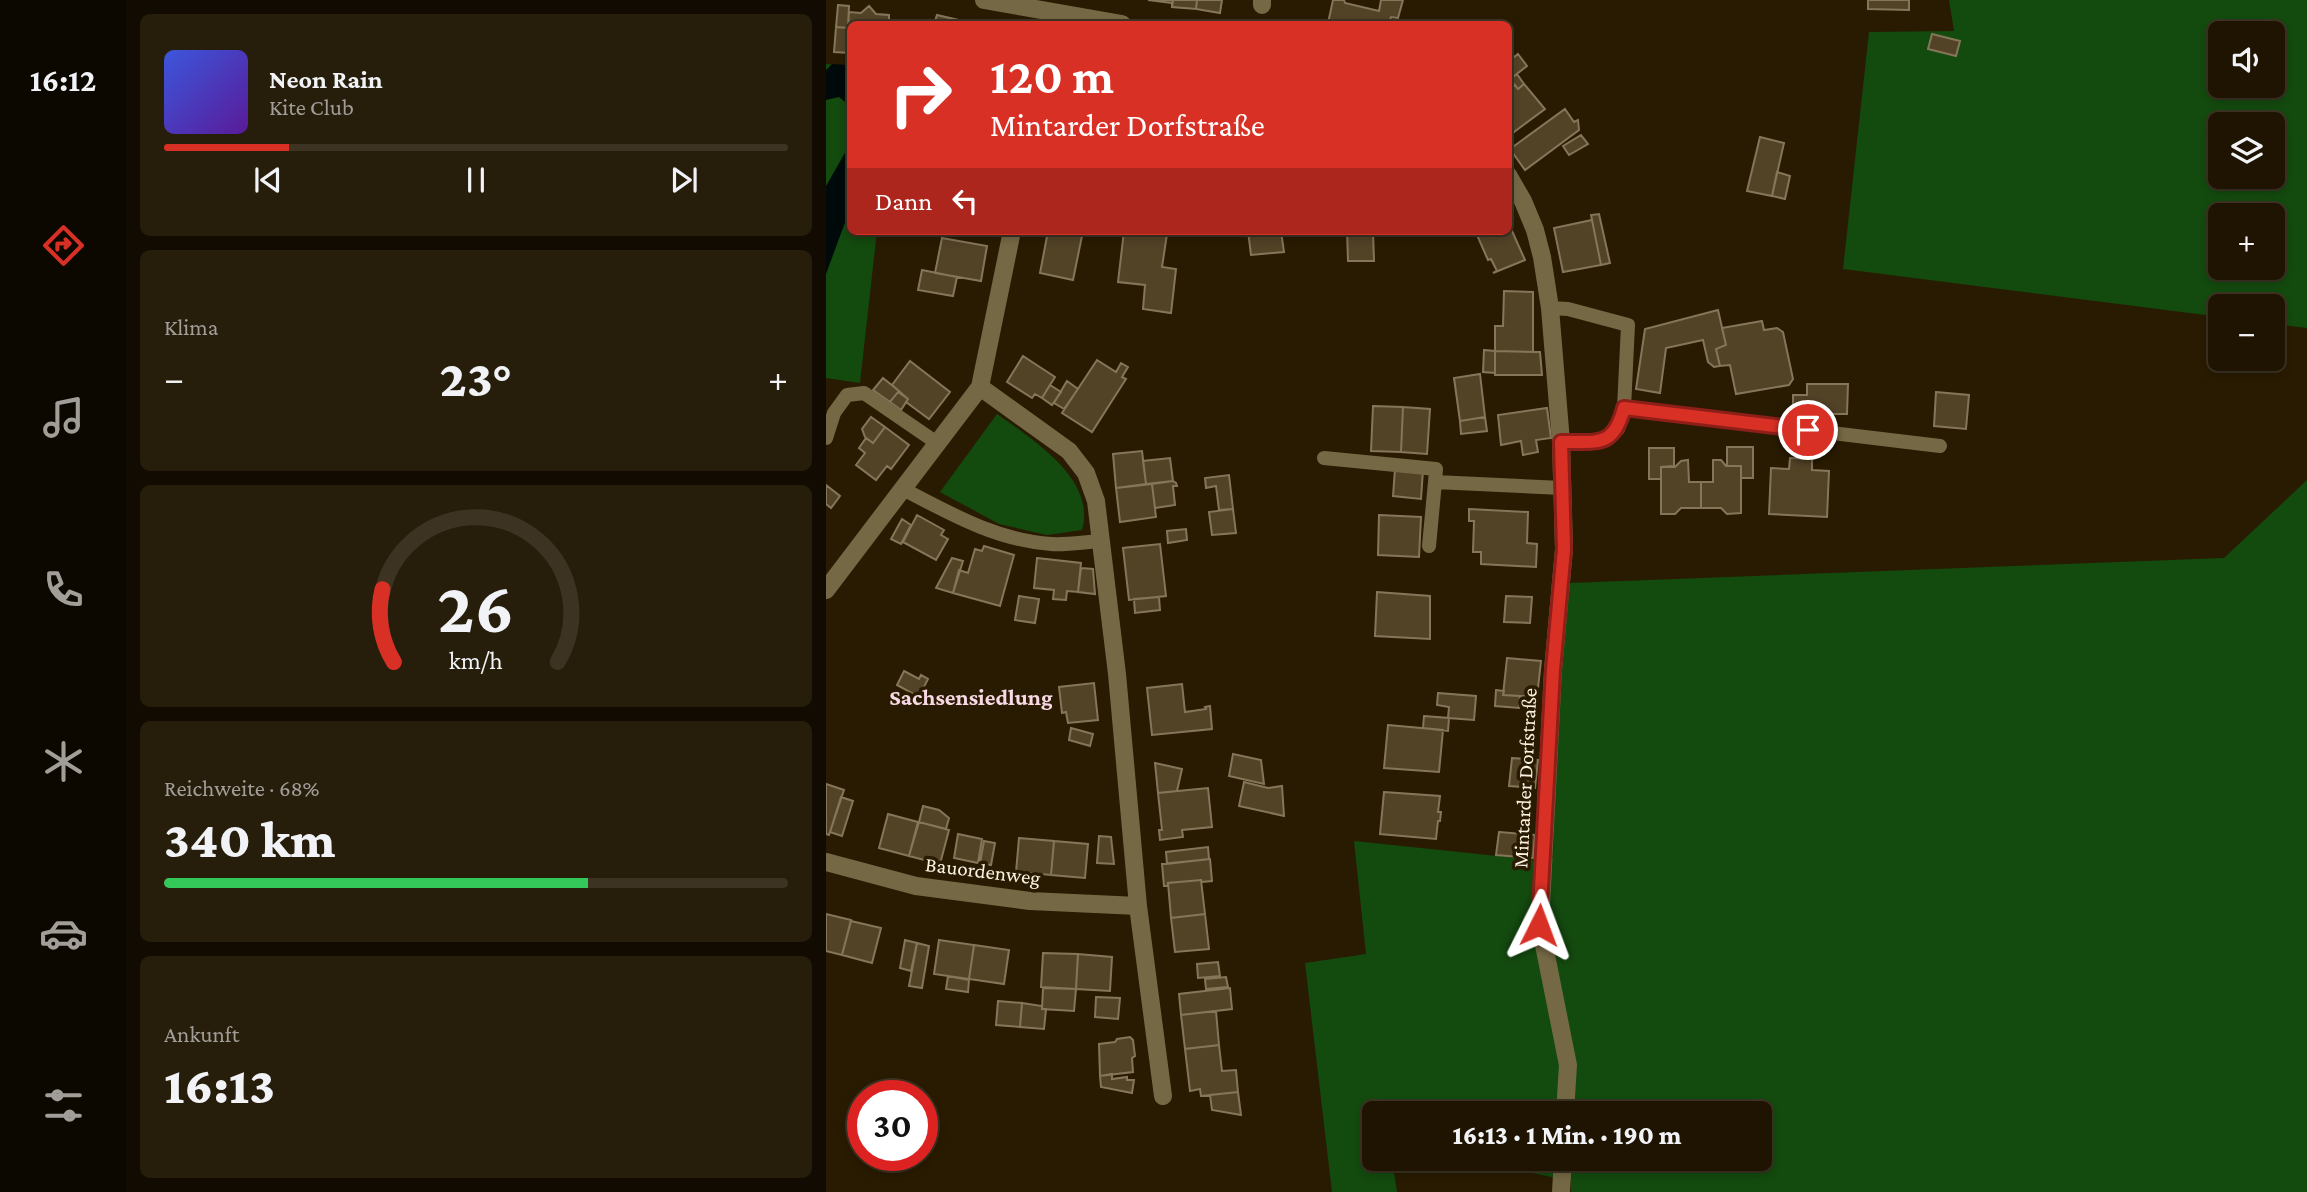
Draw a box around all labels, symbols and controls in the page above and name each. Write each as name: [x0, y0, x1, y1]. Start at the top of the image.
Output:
map controls: [2208, 21, 2285, 371]
button: sound: [2208, 21, 2285, 98]
icon: right: [875, 49, 966, 140]
text: 120 m: [990, 49, 1114, 104]
text: 16:12: [30, 62, 96, 98]
text: Neon Rain: [269, 65, 383, 94]
text: Kite Club: [269, 94, 354, 120]
text: Mintarder Dorfstraße: [990, 107, 1265, 143]
button: layers: [2208, 112, 2285, 189]
icon: previous: [249, 161, 287, 199]
icon: pause: [457, 161, 495, 199]
icon: next: [665, 161, 703, 199]
icon: left: [946, 182, 984, 220]
text: Dann: [875, 187, 932, 216]
button: +: [2208, 203, 2285, 280]
icon: directions: [39, 221, 88, 270]
button: −: [2208, 294, 2285, 371]
text: Klima: [164, 314, 218, 340]
text: 23°: [440, 349, 512, 407]
text: −: [164, 357, 184, 399]
text: +: [768, 357, 788, 399]
icon: music: [39, 393, 88, 442]
pin: [1778, 400, 1838, 460]
icon: arrive: [1789, 411, 1827, 449]
icon: phone: [39, 565, 88, 614]
text: 26: [438, 567, 514, 648]
text: km/h: [449, 647, 503, 674]
district label: Sachsensiedlung: [889, 684, 1053, 710]
street label: Mintarder Dorfstraße: [1508, 687, 1542, 869]
icon: climate: [39, 737, 88, 786]
text: Reichweite · 68%: [164, 775, 320, 801]
text: 340 km: [164, 810, 335, 868]
street label: Bauordenweg: [924, 852, 1042, 890]
position arrow: [1502, 888, 1576, 962]
icon: car: [39, 909, 88, 958]
text: Ankunft: [164, 1021, 239, 1047]
text: 16:13: [164, 1056, 275, 1114]
speed limit sign: 30: [847, 1080, 938, 1171]
icon: filters: [39, 1081, 88, 1130]
text: 16:13 · 1 Min. · 190 m: [1452, 1121, 1682, 1150]

